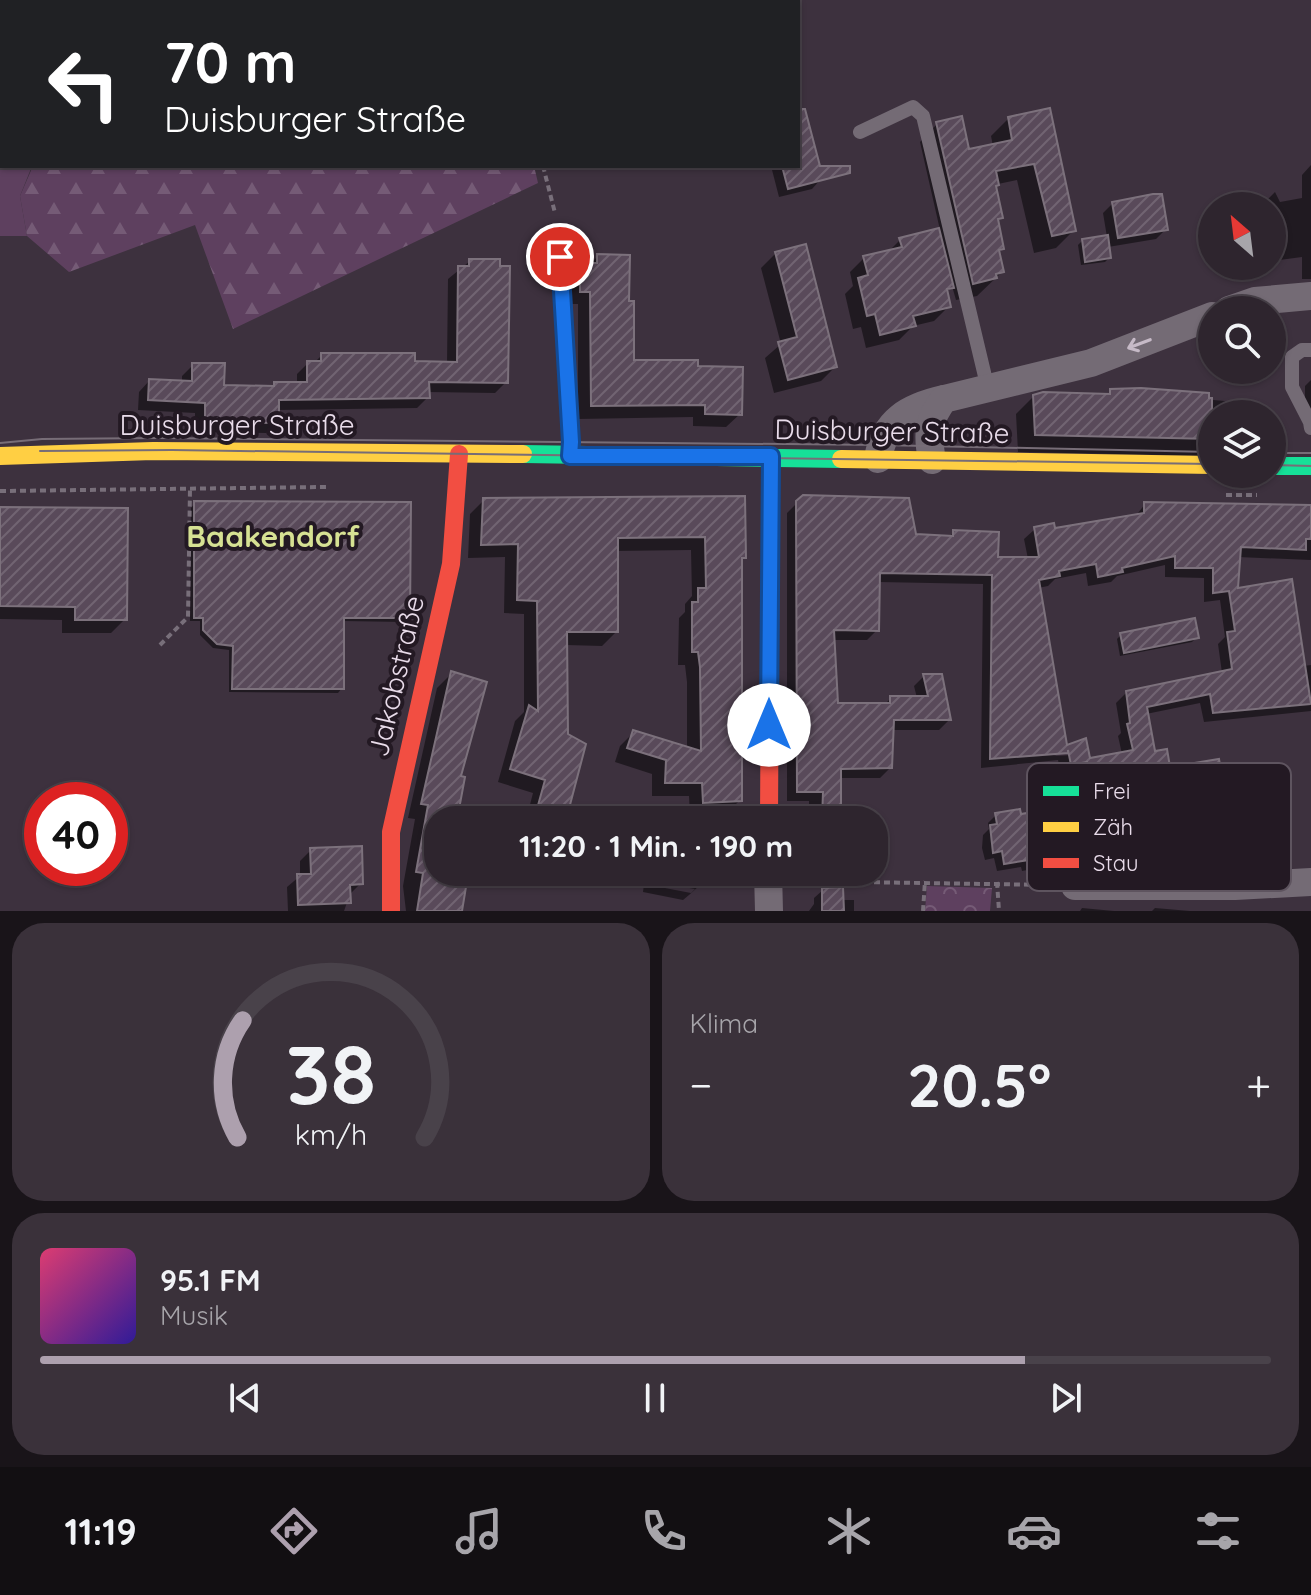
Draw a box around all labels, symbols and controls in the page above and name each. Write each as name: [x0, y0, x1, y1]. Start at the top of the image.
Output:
text: 70 m: [164, 27, 296, 97]
icon: left: [32, 32, 136, 136]
text: Duisburger Straße: [164, 96, 466, 141]
north arrow: [1198, 192, 1286, 280]
map controls: [1198, 192, 1286, 488]
pin: [526, 223, 594, 291]
icon: arrive: [538, 235, 582, 279]
button: search: [1198, 296, 1286, 384]
one-way arrow: [1127, 338, 1152, 352]
button: layers: [1198, 400, 1286, 488]
street label: Duisburger Straße: [119, 407, 355, 442]
street label: Duisburger Straße: [774, 411, 1010, 450]
district label: Baakendorf: [186, 517, 360, 555]
street label: Jakobstraße: [360, 592, 431, 760]
position arrow: [727, 683, 811, 767]
legend: [1027, 763, 1291, 891]
text: Frei: [1093, 777, 1130, 805]
speed limit sign: 40: [24, 782, 128, 886]
text: Zäh: [1093, 813, 1133, 841]
text: 11:20 · 1 Min. · 190 m: [519, 827, 793, 865]
text: Stau: [1093, 849, 1138, 877]
text: Klima: [690, 1007, 758, 1040]
text: 38: [286, 1021, 376, 1125]
text: 20.5°: [907, 1047, 1051, 1122]
text: −: [690, 1057, 712, 1112]
text: +: [1246, 1057, 1271, 1112]
text: km/h: [294, 1116, 367, 1152]
text: 95.1 FM: [160, 1261, 261, 1299]
text: Musik: [160, 1299, 228, 1332]
icon: previous: [223, 1376, 267, 1420]
icon: pause: [633, 1376, 677, 1420]
icon: next: [1044, 1376, 1088, 1420]
icon: directions: [266, 1503, 322, 1559]
icon: music: [451, 1503, 507, 1559]
icon: phone: [636, 1503, 692, 1559]
icon: climate: [821, 1503, 877, 1559]
icon: car: [1006, 1503, 1062, 1559]
icon: filters: [1190, 1503, 1246, 1559]
text: 11:19: [64, 1509, 137, 1554]

